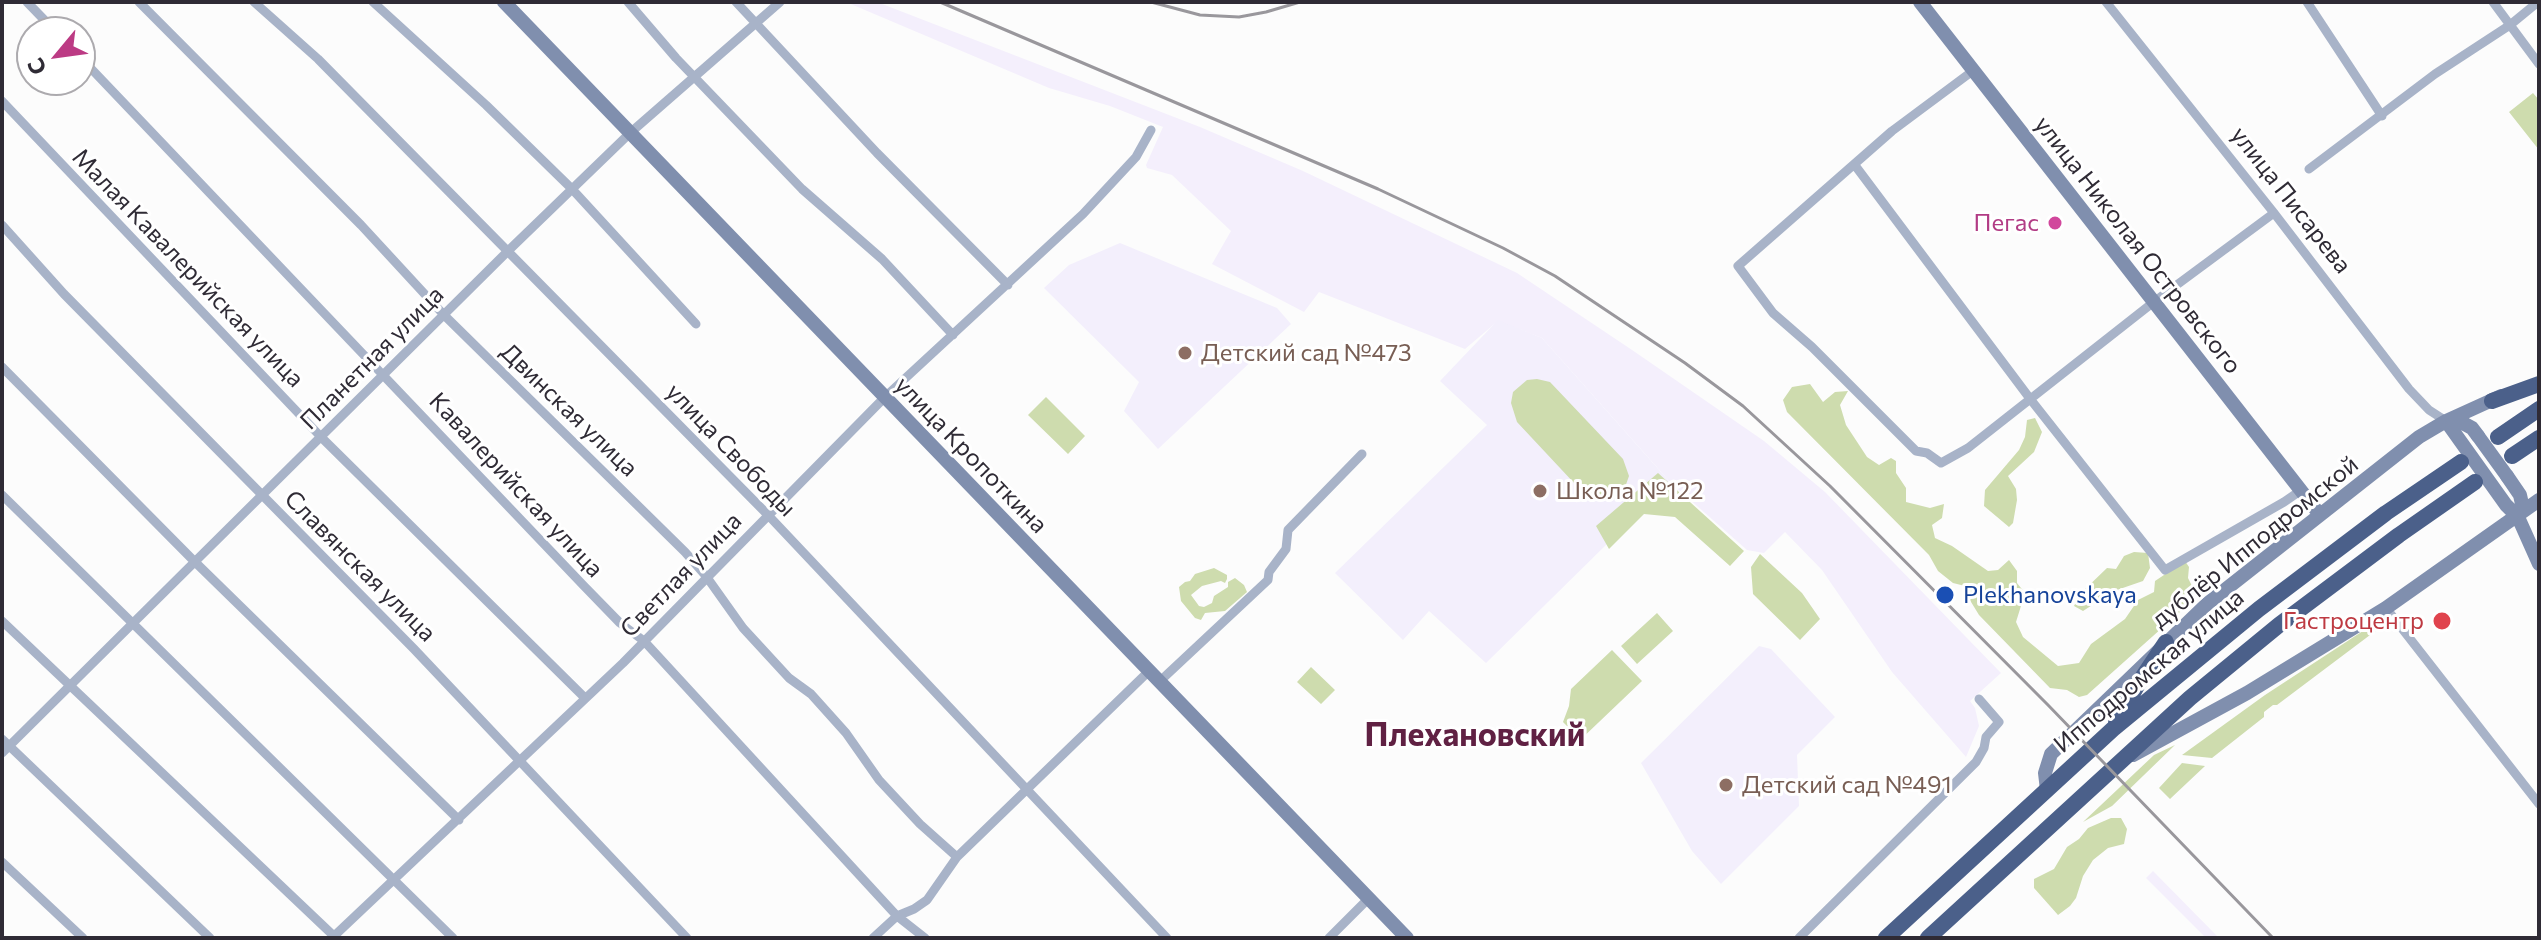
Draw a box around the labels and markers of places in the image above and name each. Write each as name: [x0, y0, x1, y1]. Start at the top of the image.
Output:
place label: Пегас: [1974, 209, 2039, 237]
marker: Пегас: [2046, 214, 2064, 232]
place label: Детский сад №473: [1201, 339, 1412, 367]
marker: Детский сад №473: [1176, 344, 1194, 362]
place label: Школа №122: [1556, 477, 1703, 505]
marker: Школа №122: [1531, 482, 1549, 500]
place label: Plekhanovskaya: [1963, 581, 2137, 609]
marker: Plekhanovskaya: [1934, 584, 1956, 606]
place label: Гастроцентр: [2283, 607, 2424, 635]
marker: Гастроцентр: [2431, 610, 2453, 632]
place label: Детский сад №491: [1742, 771, 1952, 799]
marker: Детский сад №491: [1717, 776, 1735, 794]

